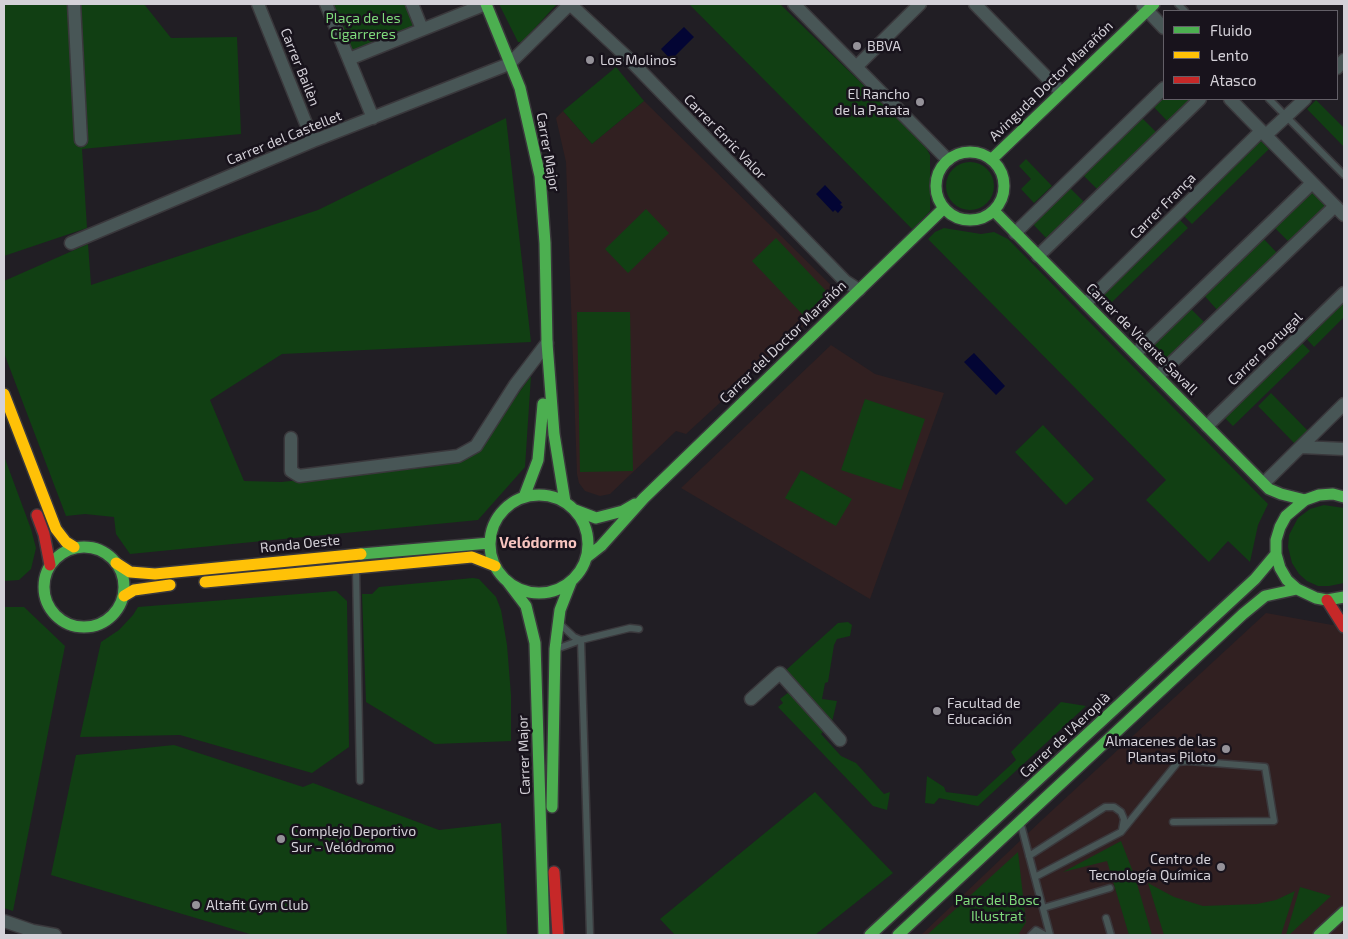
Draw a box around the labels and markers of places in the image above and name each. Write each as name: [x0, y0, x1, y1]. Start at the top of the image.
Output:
place label: BBVA: [867, 38, 901, 54]
marker: BBVA: [851, 40, 863, 52]
place label: Los Molinos: [600, 52, 676, 68]
marker: Los Molinos: [584, 54, 596, 66]
place label: El Rancho de la Patata: [834, 86, 910, 118]
marker: El Rancho de la Patata: [914, 96, 926, 108]
place label: Facultad de Educación: [947, 695, 1020, 728]
marker: Facultad de Educación: [931, 705, 943, 717]
place label: Almacenes de las Plantas Piloto: [1105, 733, 1216, 766]
marker: Almacenes de las Plantas Piloto: [1220, 743, 1232, 755]
place label: Complejo Deportivo Sur - Velódromo: [291, 823, 416, 856]
marker: Complejo Deportivo Sur - Velódromo: [275, 833, 287, 845]
place label: Centro de Tecnología Química: [1089, 851, 1211, 884]
marker: Centro de Tecnología Química: [1215, 861, 1227, 873]
place label: Altafit Gym Club: [206, 897, 308, 913]
marker: Altafit Gym Club: [190, 899, 202, 911]

